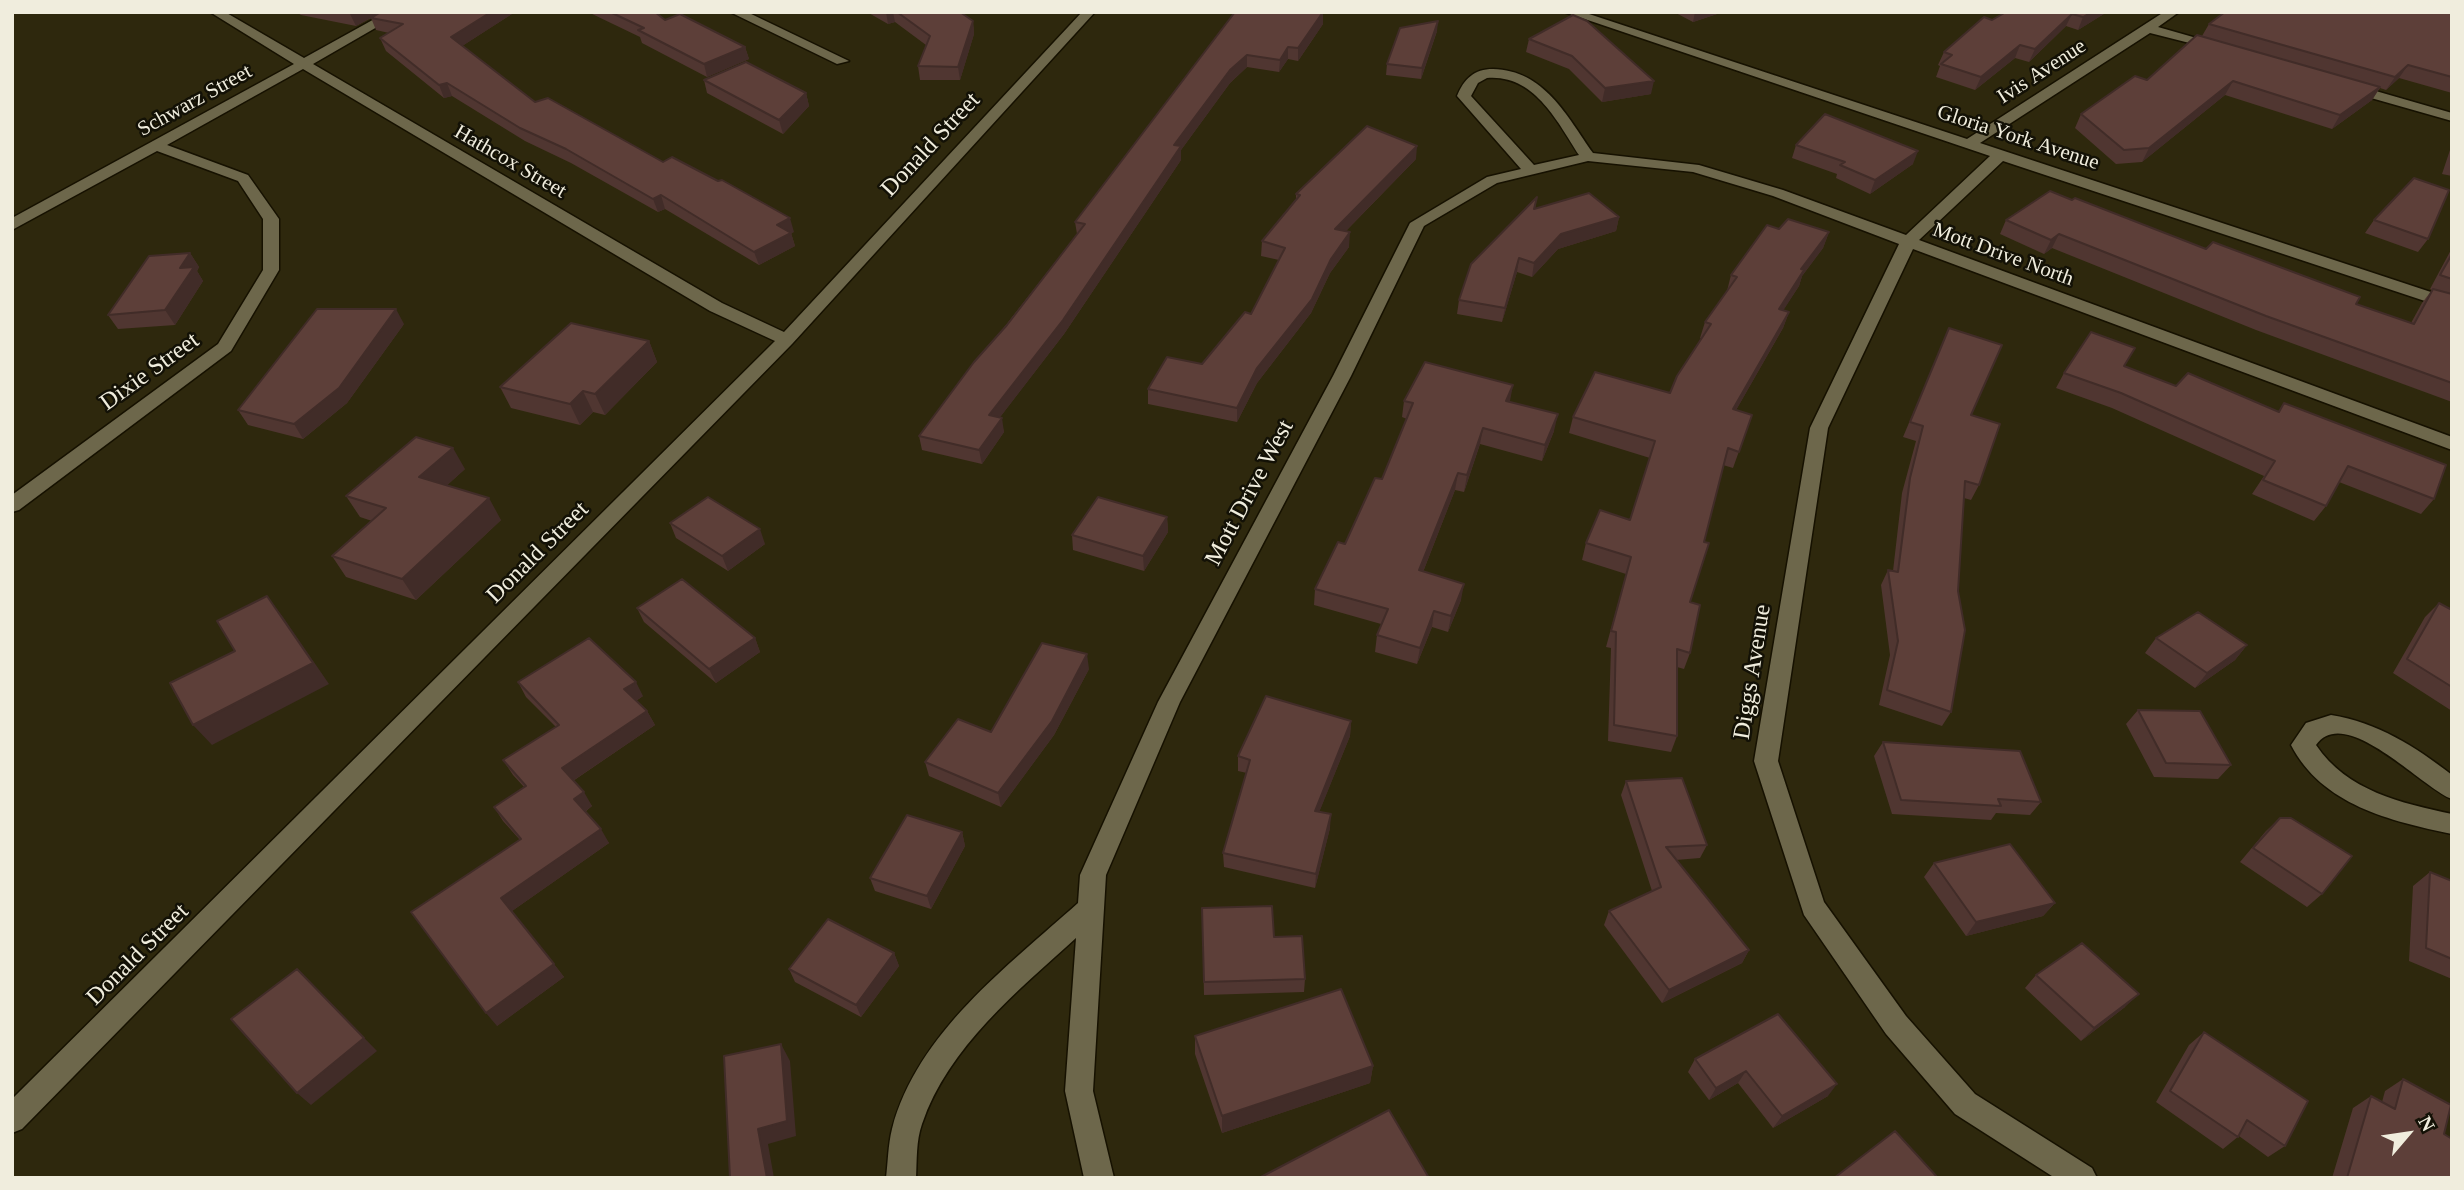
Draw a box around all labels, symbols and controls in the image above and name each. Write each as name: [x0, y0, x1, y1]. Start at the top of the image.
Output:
street label: Ivis Avenue: [1993, 34, 2091, 110]
street label: Schwarz Street: [134, 59, 256, 143]
street label: Donald Street: [875, 87, 987, 203]
street label: Gloria York Avenue: [1934, 100, 2102, 176]
street label: Hathcox Street: [449, 120, 571, 204]
street label: Mott Drive North: [1929, 218, 2077, 292]
street label: Dixie Street: [95, 326, 205, 418]
street label: Mott Drive West: [1200, 415, 1300, 571]
street label: Donald Street: [481, 496, 595, 610]
street label: Diggs Avenue: [1728, 602, 1778, 742]
street label: Donald Street: [81, 898, 195, 1012]
north arrow: [2373, 1099, 2443, 1169]
text: N: [2414, 1112, 2439, 1135]

